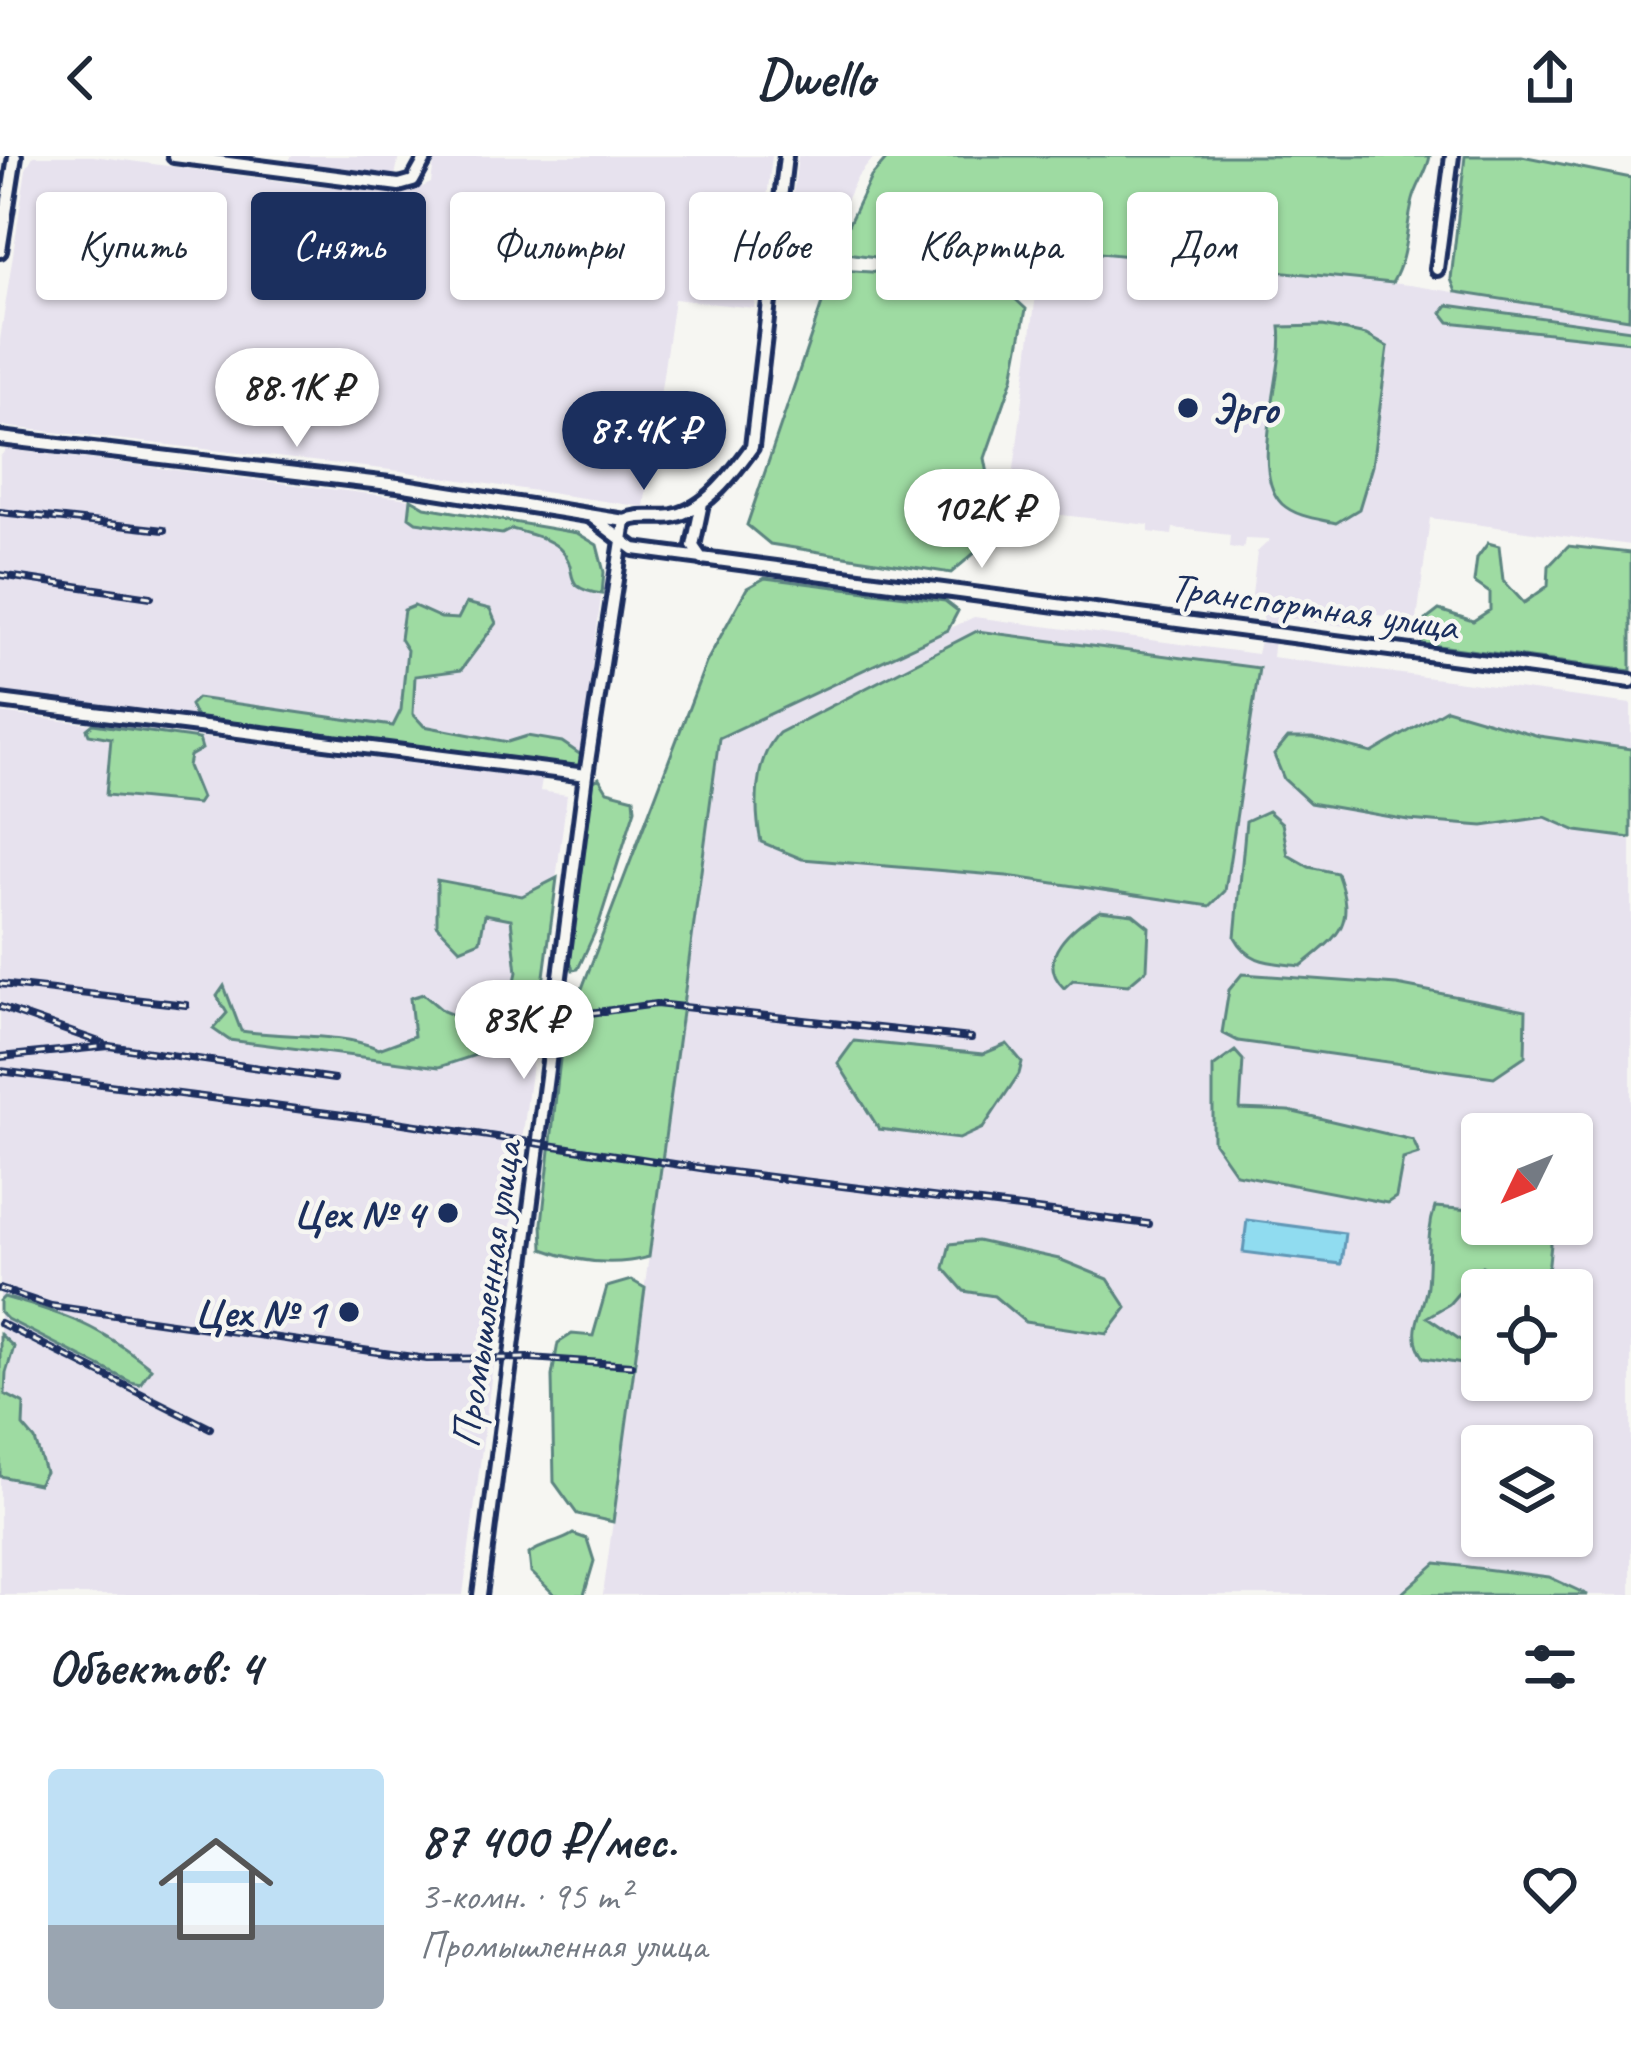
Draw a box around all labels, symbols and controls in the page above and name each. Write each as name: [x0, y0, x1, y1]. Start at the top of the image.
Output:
text: Dwello: [757, 44, 874, 112]
icon: back: [48, 45, 114, 111]
icon: share: [1517, 45, 1583, 111]
chip: Купить: [36, 192, 227, 300]
chip: Снять: [251, 192, 426, 300]
chip: Фильтры: [450, 192, 665, 300]
chip: Новое: [689, 192, 852, 300]
chip: Квартира: [876, 192, 1103, 300]
chip: Дом: [1127, 192, 1278, 300]
pin: 88.1K ₽: [186, 348, 408, 450]
text: 88.1K ₽: [242, 362, 352, 411]
place label: Эрго: [1212, 383, 1281, 436]
pin: 87.4K ₽: [533, 391, 755, 493]
marker: Эрго: [1175, 395, 1201, 421]
text: 87.4K ₽: [589, 405, 699, 454]
pin: 102K ₽: [884, 469, 1080, 571]
text: 102K ₽: [931, 483, 1033, 532]
street label: Транспортная улица: [1166, 560, 1464, 653]
pin: 83K ₽: [440, 980, 608, 1082]
text: 83K ₽: [482, 994, 566, 1043]
north arrow: [1461, 1113, 1593, 1245]
map controls: [1461, 1113, 1593, 1557]
street label: Промышленная улица: [439, 1134, 535, 1451]
place label: Цех № 4: [293, 1188, 429, 1241]
marker: Цех № 4: [435, 1200, 461, 1226]
button: locate: [1461, 1269, 1593, 1401]
place label: Цех № 1: [194, 1287, 329, 1340]
marker: Цех № 1: [336, 1299, 362, 1325]
button: layers: [1461, 1425, 1593, 1557]
icon: filters: [1517, 1634, 1583, 1700]
text: Объектов: 4: [48, 1635, 261, 1699]
text: 87 400 ₽/мес.: [420, 1808, 677, 1872]
icon: home: [144, 1817, 288, 1961]
icon: heart: [1517, 1856, 1583, 1922]
text: 3-комн. · 95 m²: [420, 1872, 630, 1921]
text: Промышленная улица: [420, 1921, 707, 1970]

